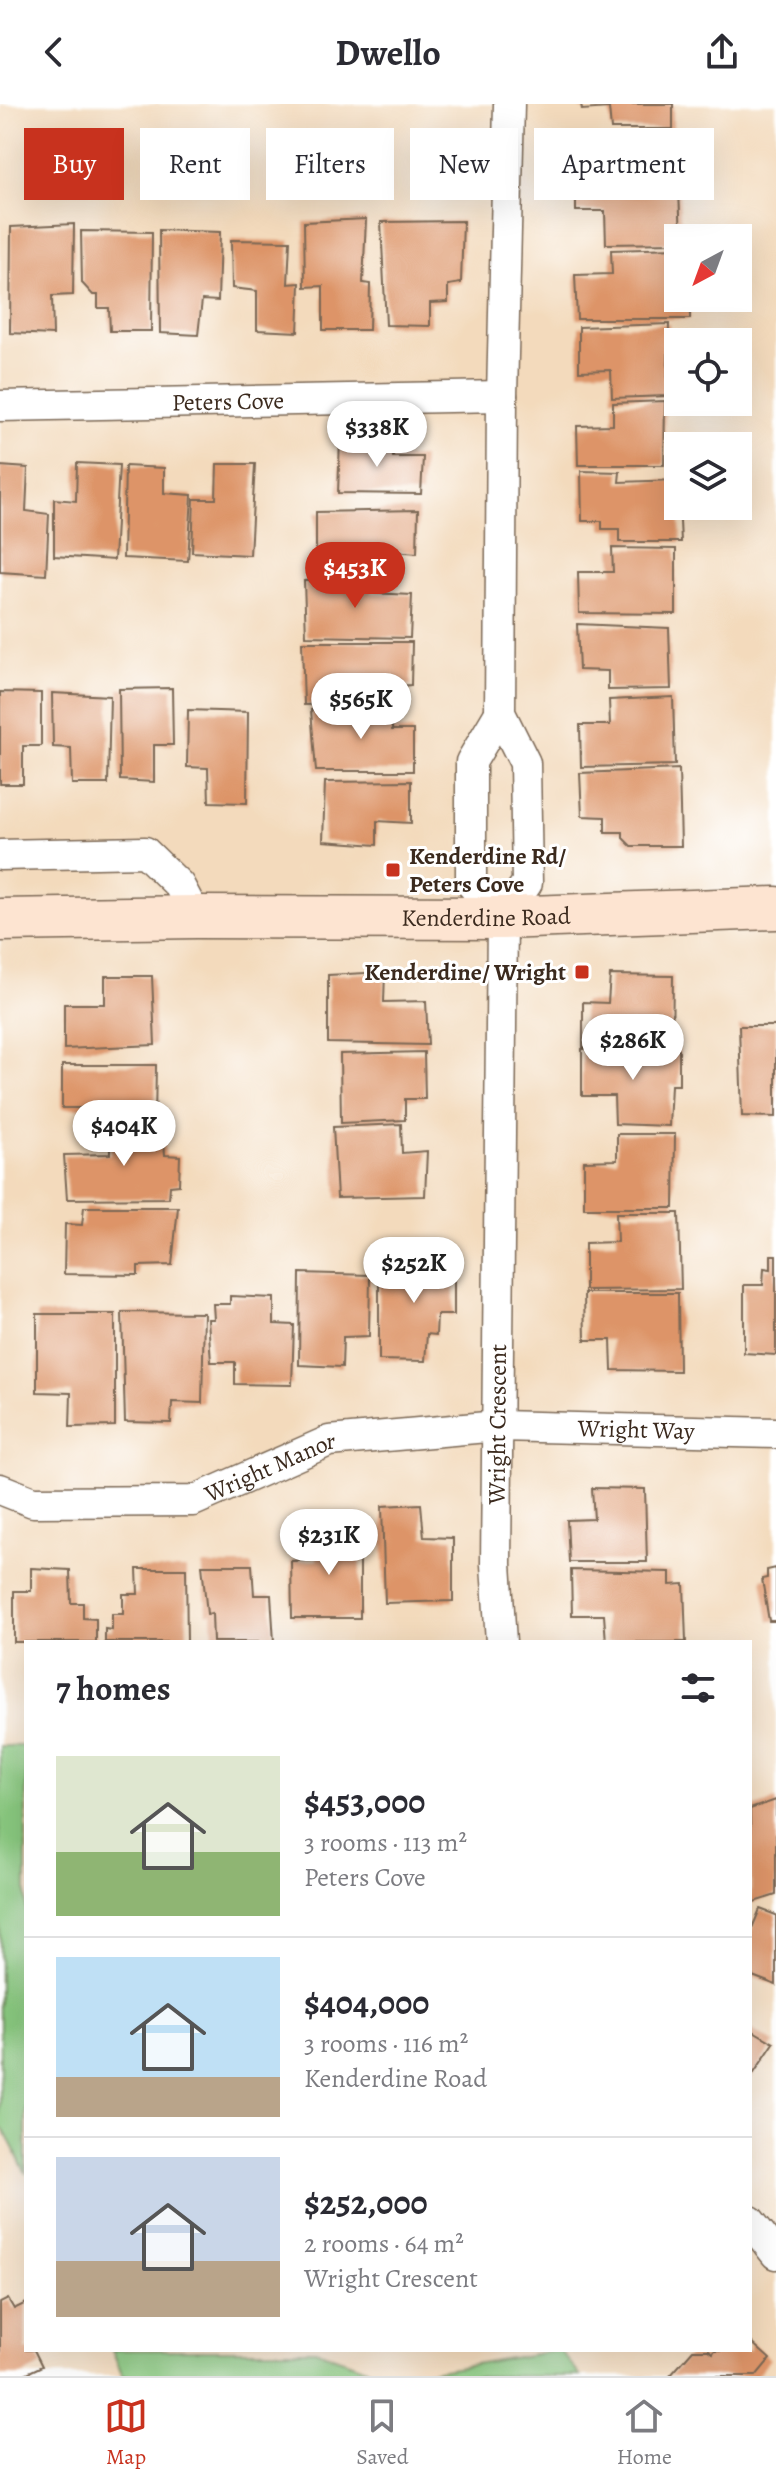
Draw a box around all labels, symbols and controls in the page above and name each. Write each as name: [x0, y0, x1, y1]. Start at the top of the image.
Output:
text: Dwello: [335, 28, 441, 77]
icon: back: [32, 30, 76, 74]
icon: share: [700, 30, 744, 74]
chip: Buy: [24, 128, 124, 200]
chip: Rent: [140, 128, 250, 200]
chip: Filters: [266, 128, 394, 200]
chip: New: [410, 128, 518, 200]
chip: Apartment: [534, 128, 714, 200]
north arrow: [664, 224, 752, 312]
map controls: [664, 224, 752, 520]
button: locate: [664, 328, 752, 416]
street label: Peters Cove: [171, 384, 284, 419]
pin: $338K: [321, 401, 433, 469]
text: $338K: [345, 409, 409, 444]
button: layers: [664, 432, 752, 520]
pin: $453K: [299, 542, 411, 610]
text: $453K: [323, 550, 387, 585]
pin: $565K: [305, 673, 417, 741]
text: $565K: [329, 681, 393, 716]
place label: Kenderdine Rd/ Peters Cove: [409, 840, 566, 900]
marker: Kenderdine Rd/ Peters Cove: [384, 861, 402, 879]
street label: Kenderdine Road: [401, 900, 571, 934]
place label: Kenderdine/ Wright: [364, 956, 566, 988]
marker: Kenderdine/ Wright: [573, 963, 591, 981]
pin: $286K: [577, 1014, 689, 1082]
text: $286K: [600, 1022, 666, 1057]
pin: $404K: [68, 1100, 180, 1168]
text: $404K: [91, 1108, 157, 1143]
pin: $252K: [358, 1237, 470, 1305]
text: $252K: [381, 1245, 447, 1280]
street label: Wright Crescent: [481, 1344, 514, 1506]
street label: Wright Way: [576, 1412, 695, 1447]
street label: Wright Manor: [199, 1425, 337, 1510]
pin: $231K: [273, 1509, 385, 1577]
text: $231K: [298, 1517, 360, 1552]
text: 7 homes: [56, 1665, 171, 1712]
icon: filters: [676, 1666, 720, 1710]
text: $453,000: [304, 1778, 425, 1825]
icon: home: [120, 1788, 216, 1884]
text: 3 rooms · 113 m²: [304, 1825, 467, 1860]
text: Peters Cove: [304, 1860, 426, 1895]
text: $404,000: [304, 1979, 429, 2026]
icon: home: [120, 1989, 216, 2085]
text: 3 rooms · 116 m²: [304, 2026, 468, 2061]
text: Kenderdine Road: [304, 2061, 487, 2096]
text: $252,000: [304, 2179, 428, 2226]
icon: home: [120, 2189, 216, 2285]
text: 2 rooms · 64 m²: [304, 2226, 464, 2261]
text: Wright Crescent: [304, 2261, 478, 2296]
tab: Map: [104, 2394, 148, 2472]
tab: Saved: [356, 2394, 408, 2472]
tab: Home: [617, 2394, 672, 2472]

